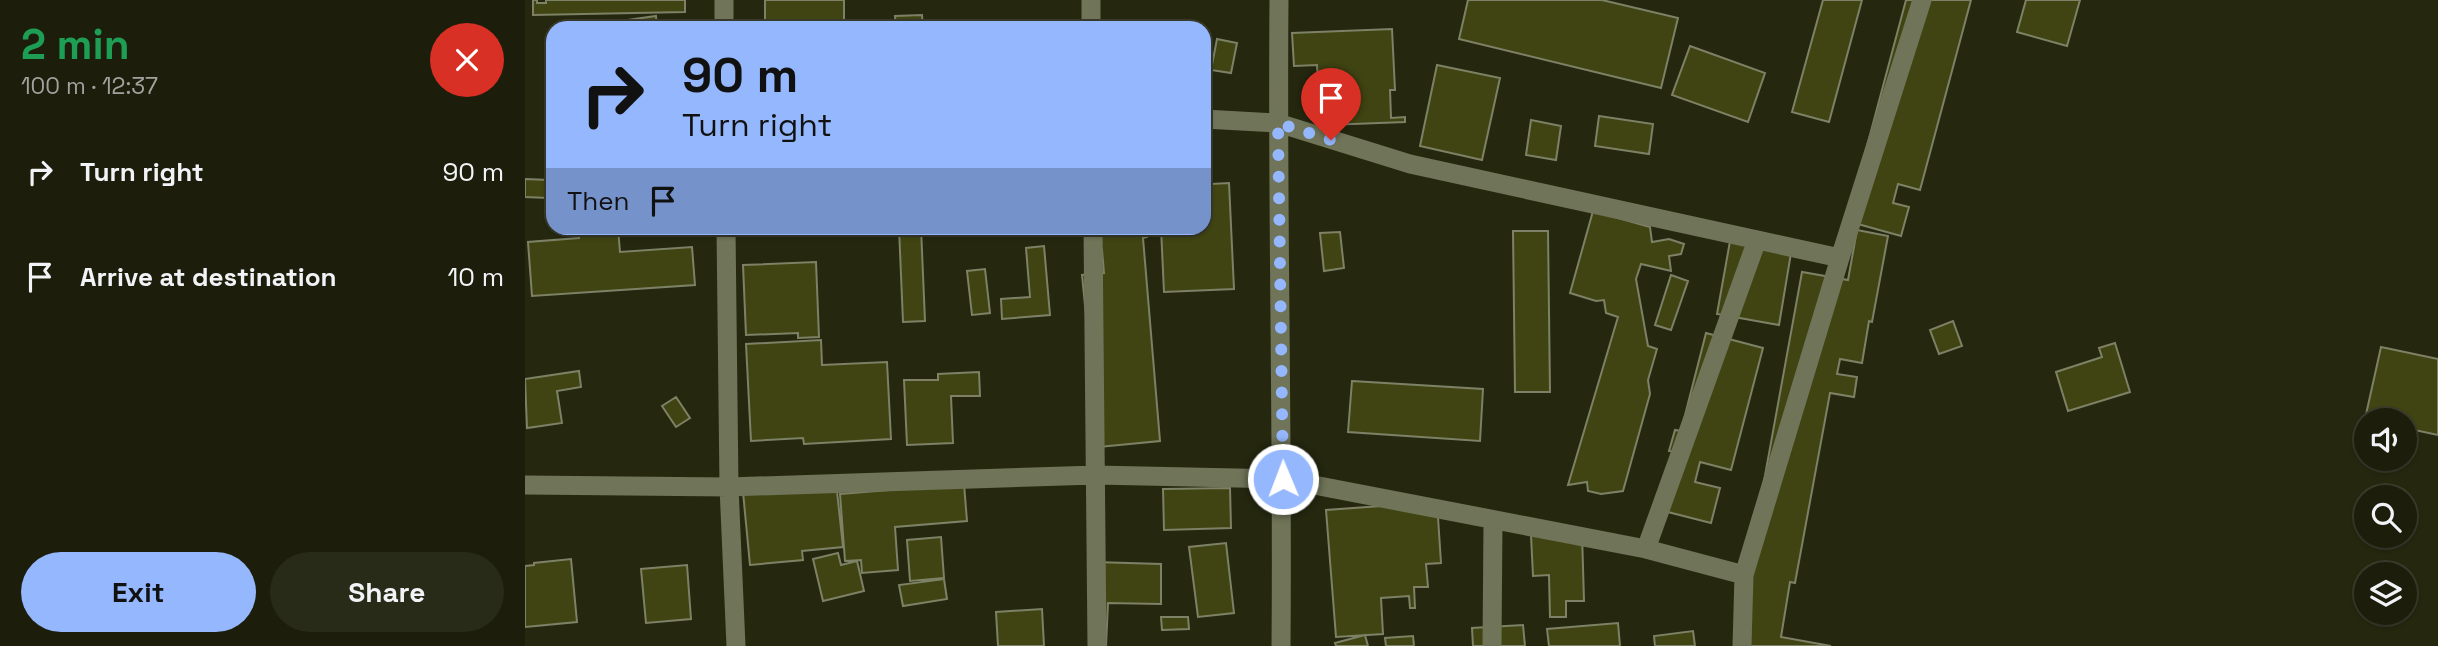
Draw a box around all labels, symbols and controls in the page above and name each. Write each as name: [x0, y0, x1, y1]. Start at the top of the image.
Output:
text: 2 min: [21, 18, 130, 71]
button: close: [430, 23, 504, 97]
text: 90 m: [682, 44, 798, 106]
icon: right: [567, 49, 658, 140]
pin: [1301, 68, 1361, 140]
text: 100 m · 12:37: [21, 71, 158, 101]
icon: arrive: [1312, 79, 1350, 117]
text: Turn right: [682, 105, 832, 145]
icon: right: [21, 153, 59, 191]
text: Turn right: [80, 155, 204, 189]
text: 90 m: [442, 155, 504, 189]
icon: arrive: [644, 182, 682, 220]
text: Then: [567, 184, 630, 218]
icon: arrive: [21, 258, 59, 296]
text: Arrive at destination: [80, 260, 337, 294]
text: 10 m: [447, 260, 504, 294]
map controls: [2354, 408, 2417, 625]
button: sound: [2354, 408, 2417, 471]
position arrow: [1246, 442, 1320, 516]
button: search: [2354, 485, 2417, 548]
button: Exit: [21, 552, 256, 632]
button: Share: [270, 552, 504, 632]
button: layers: [2354, 562, 2417, 625]

